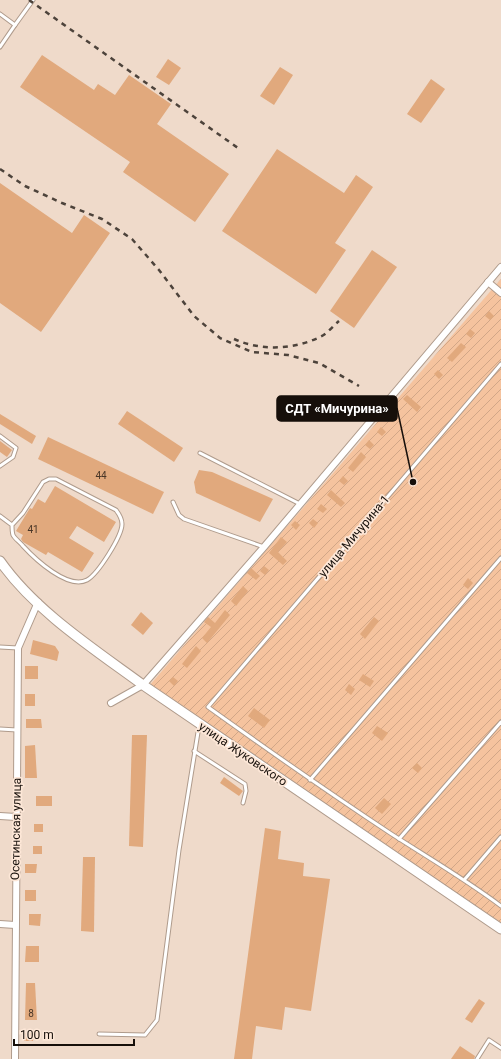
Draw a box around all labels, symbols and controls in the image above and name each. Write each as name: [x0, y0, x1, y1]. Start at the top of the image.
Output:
callout: СДТ «Мичурина»: [277, 396, 397, 421]
text: СДТ «Мичурина»: [285, 401, 389, 416]
house number: 44: [95, 470, 107, 481]
street label: улица Мичурина-1: [316, 492, 392, 580]
house number: 41: [27, 524, 39, 535]
street label: улица Жуковского: [196, 719, 290, 789]
street label: Осетинская улица: [8, 778, 24, 880]
house number: 8: [28, 1008, 34, 1019]
scale bar: [14, 1021, 134, 1047]
text: 100 m: [20, 1028, 54, 1042]

